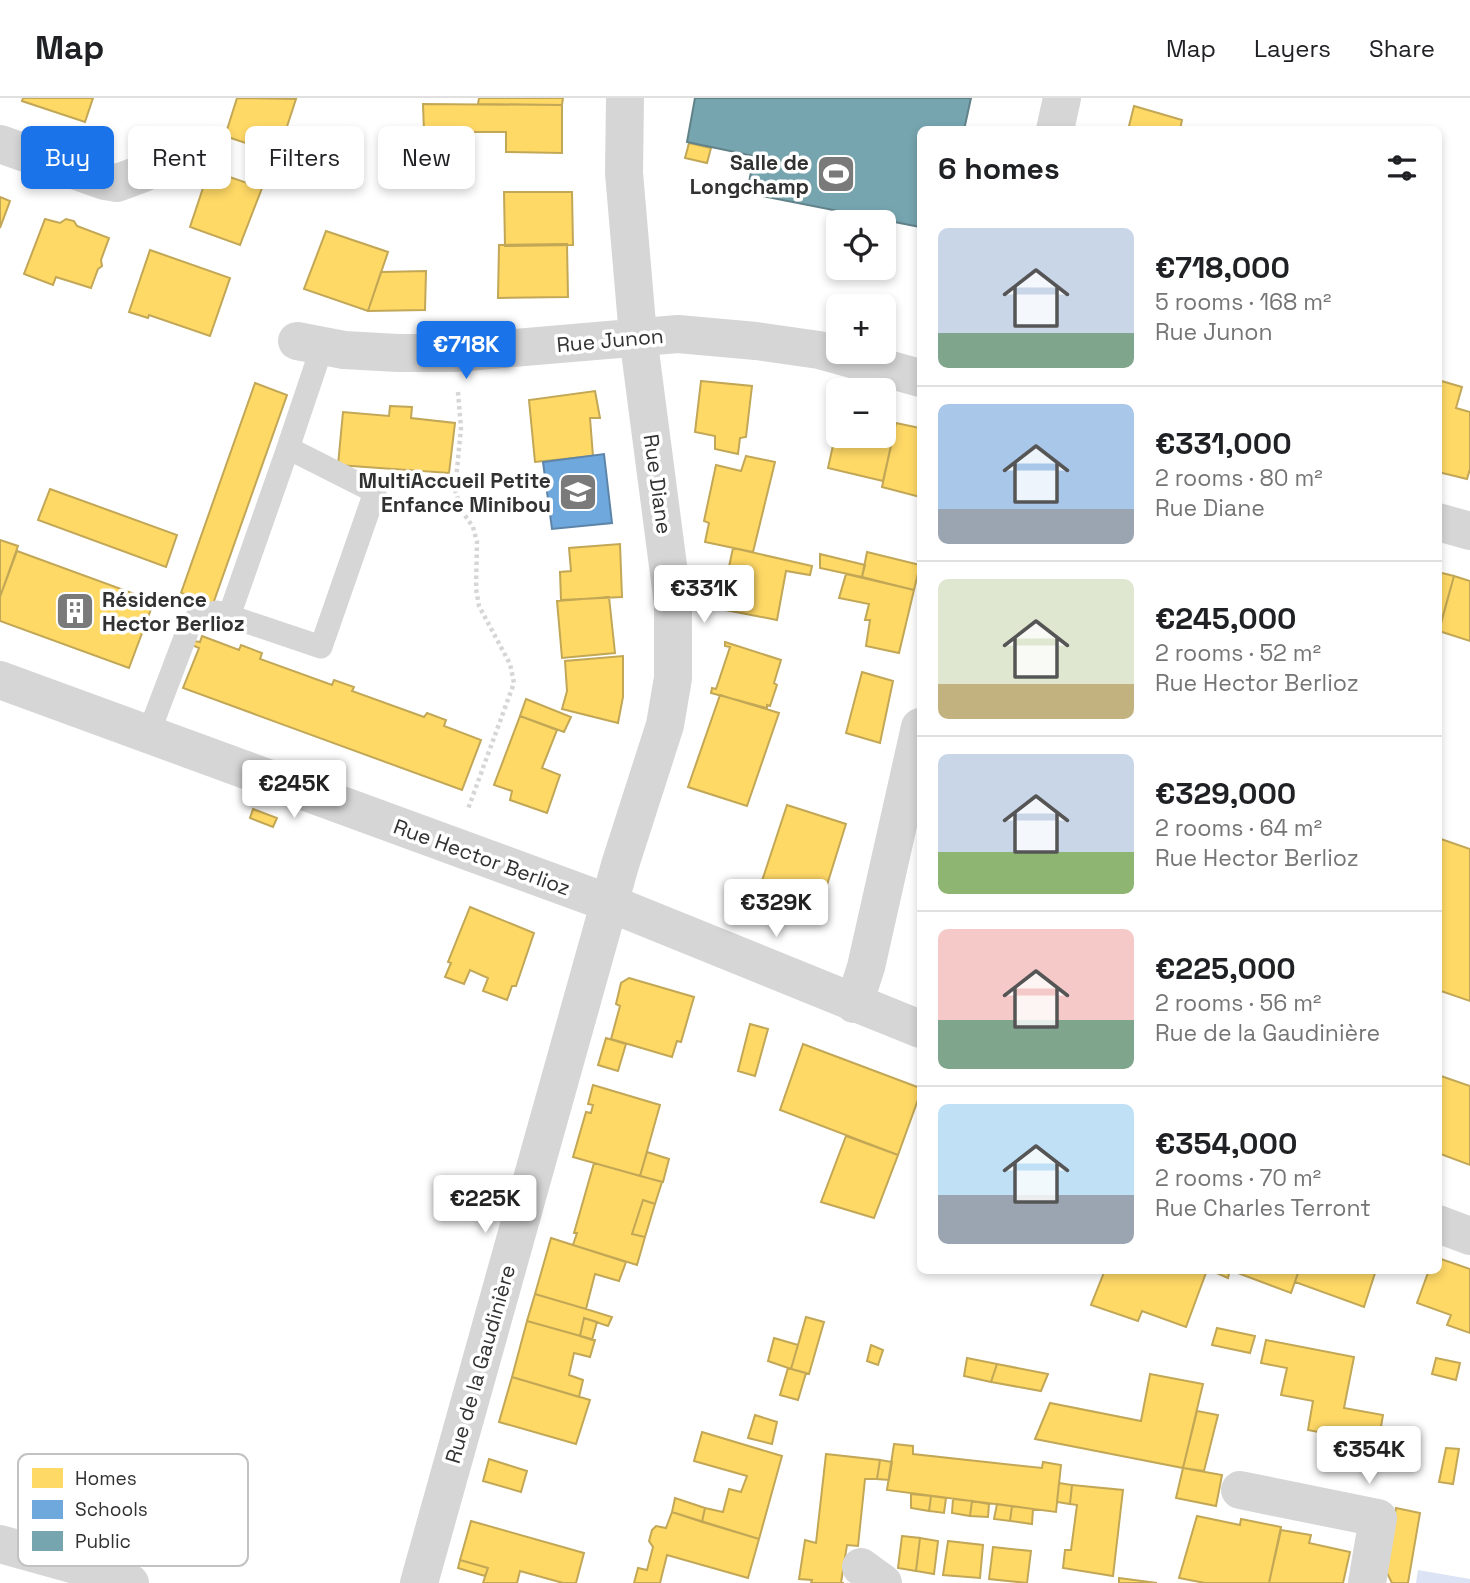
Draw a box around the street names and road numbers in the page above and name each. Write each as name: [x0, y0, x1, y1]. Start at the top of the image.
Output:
street label: Rue Junon: [555, 322, 665, 358]
street label: Rue Diane: [638, 432, 678, 536]
street label: Rue Hector Berlioz: [390, 813, 574, 901]
street label: Rue de la Gaudinière: [439, 1262, 521, 1466]

